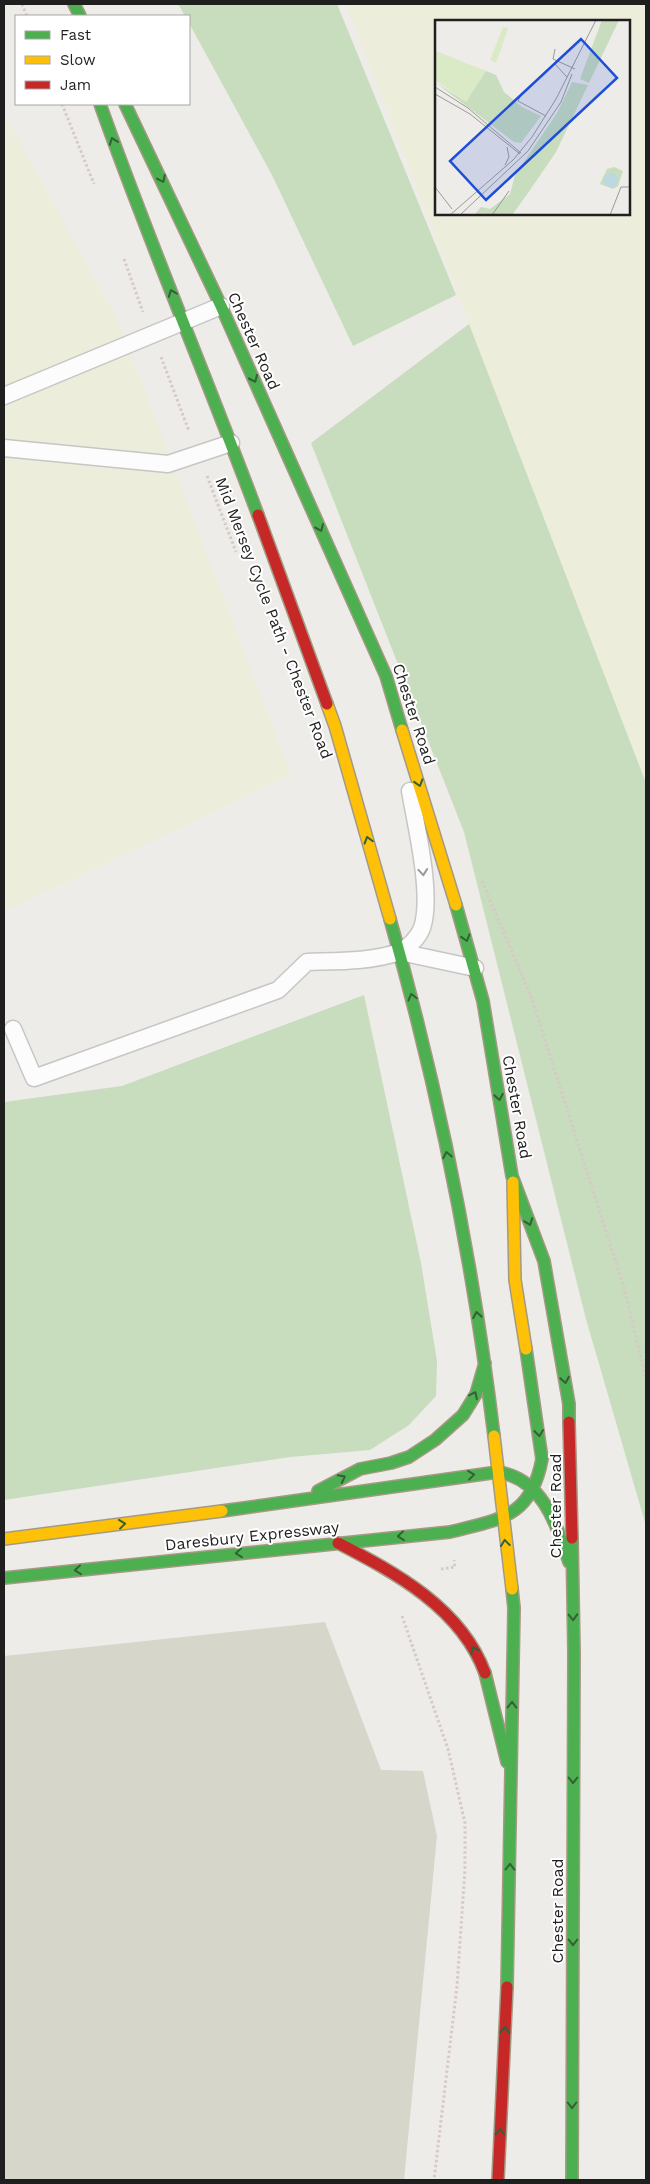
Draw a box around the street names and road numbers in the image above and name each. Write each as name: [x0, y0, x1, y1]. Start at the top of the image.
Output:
street label: Chester Road: [224, 289, 284, 393]
street label: Mid Mersey Cycle Path - Chester Road: [211, 475, 337, 761]
street label: Chester Road: [389, 661, 439, 767]
street label: Chester Road: [499, 1054, 535, 1160]
street label: Chester Road: [546, 1453, 565, 1559]
street label: Daresbury Expressway: [164, 1517, 341, 1555]
street label: Chester Road: [548, 1858, 567, 1964]

